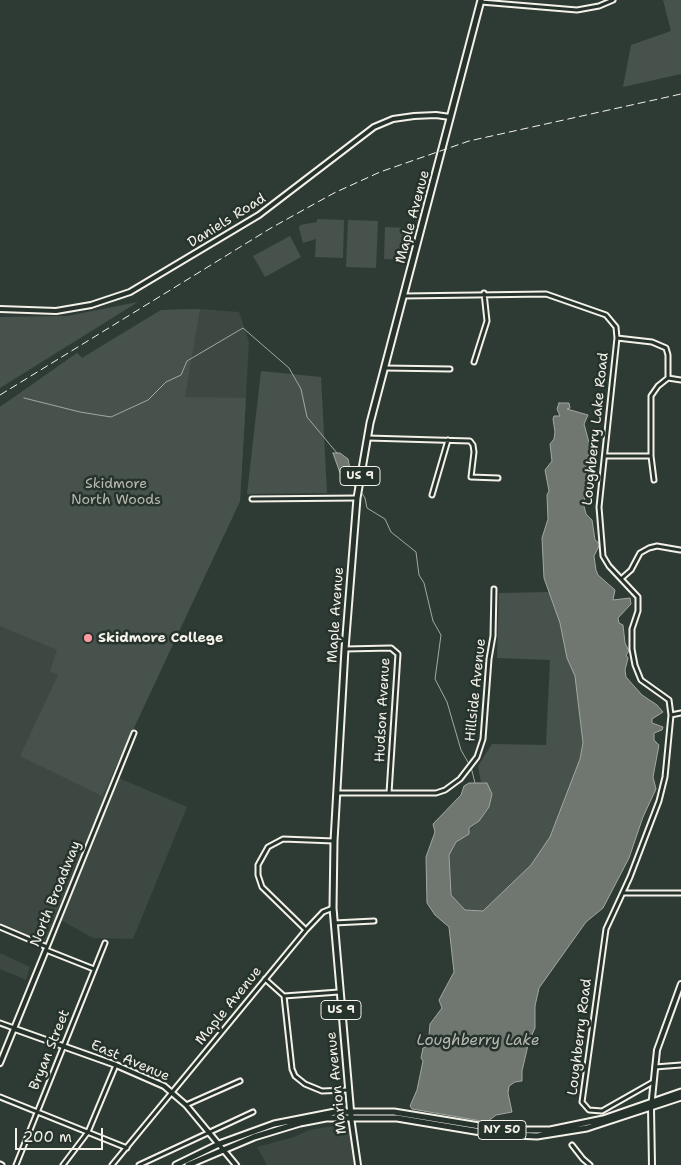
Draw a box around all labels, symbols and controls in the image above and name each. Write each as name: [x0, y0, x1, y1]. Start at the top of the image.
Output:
street label: Maple Avenue: [392, 168, 434, 266]
street label: Daniels Road: [185, 190, 269, 252]
street label: Loughberry Lake Road: [580, 352, 612, 506]
road number: US 9: [340, 466, 380, 486]
park label: Skidmore North Woods: [71, 476, 161, 508]
street label: Maple Avenue: [324, 566, 348, 664]
place label: Skidmore College: [98, 630, 223, 646]
marker: Skidmore College: [82, 632, 94, 644]
street label: Hillside Avenue: [462, 638, 490, 742]
street label: Hudson Avenue: [372, 657, 394, 763]
street label: North Broadway: [27, 839, 85, 949]
street label: Maple Avenue: [192, 963, 266, 1049]
street label: Loughberry Road: [565, 978, 595, 1096]
road number: US 9: [321, 1000, 361, 1020]
street label: Bryan Street: [26, 1007, 74, 1093]
street label: Marion Avenue: [323, 1031, 351, 1135]
water label: Loughberry Lake: [417, 1032, 539, 1050]
street label: East Avenue: [88, 1037, 172, 1085]
scale bar: [18, 1118, 105, 1150]
road number: NY 50: [478, 1120, 526, 1140]
text: 200 m: [23, 1127, 72, 1147]

